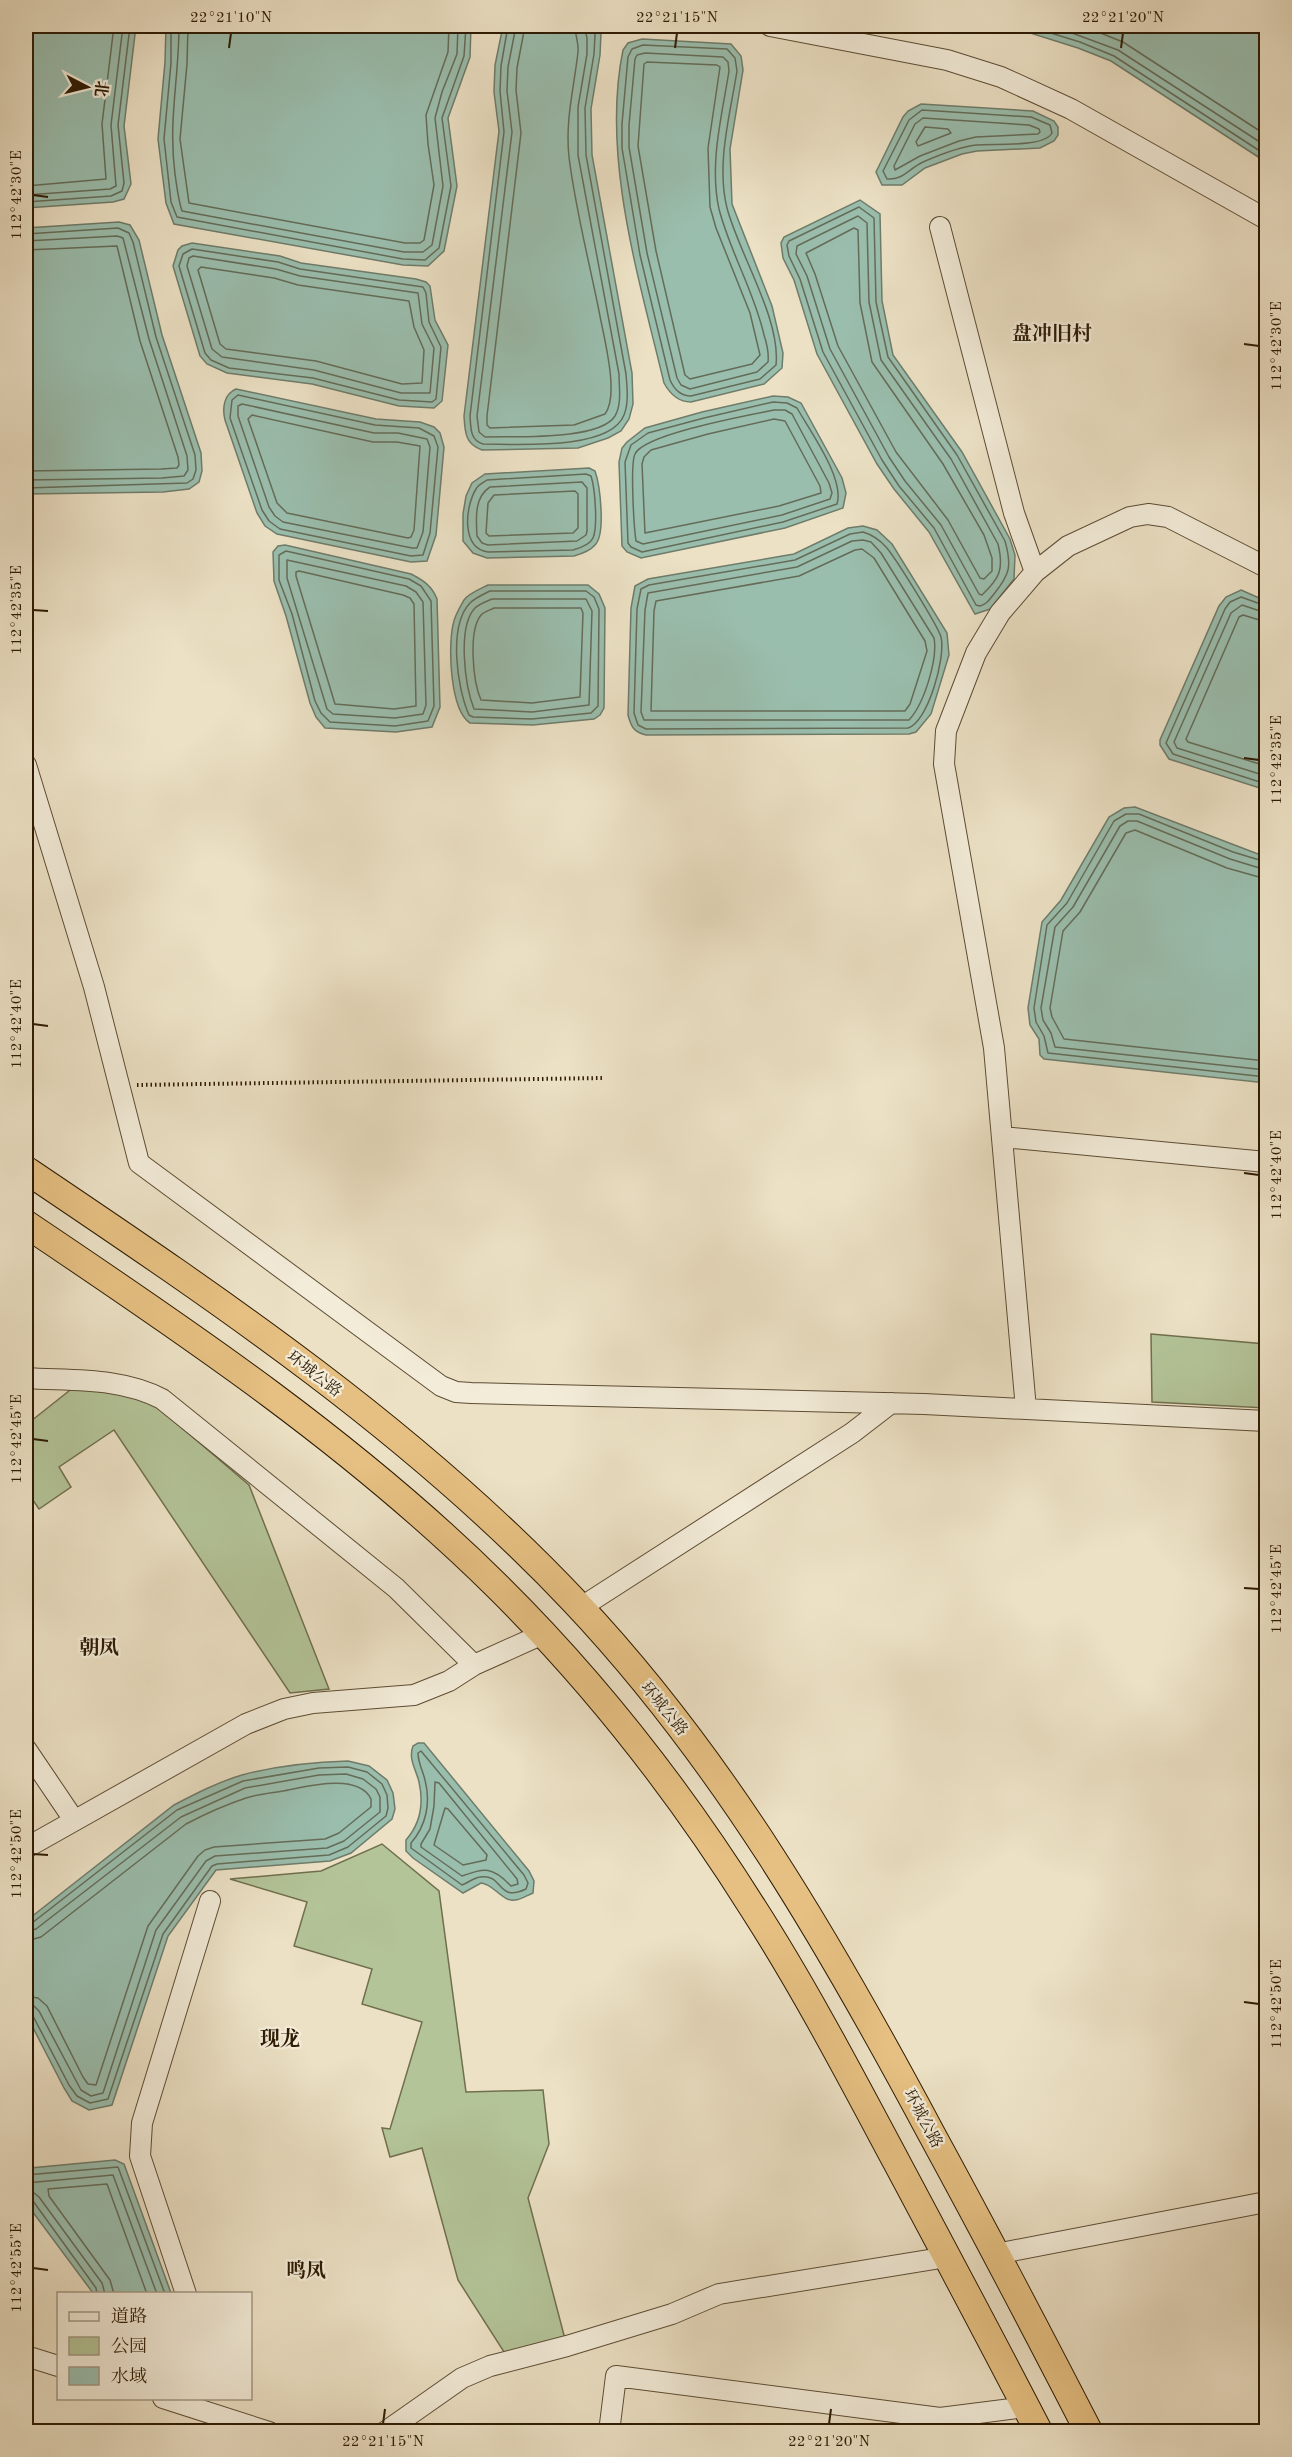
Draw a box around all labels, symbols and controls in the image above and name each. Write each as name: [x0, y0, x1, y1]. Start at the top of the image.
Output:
text: 22°21'10"N: [190, 11, 272, 26]
text: 22°21'15"N: [636, 11, 718, 26]
text: 22°21'20"N: [1082, 11, 1164, 26]
north arrow: [57, 57, 117, 117]
text: 北: [91, 80, 111, 98]
text: 112°42'30"E: [10, 150, 25, 240]
text: 112°42'30"E: [1270, 301, 1285, 391]
district label: 盘冲旧村: [1012, 322, 1092, 345]
text: 112°42'35"E: [10, 565, 25, 655]
text: 112°42'35"E: [1270, 715, 1285, 805]
text: 112°42'40"E: [10, 979, 25, 1069]
text: 112°42'40"E: [1270, 1130, 1285, 1220]
street label: 环城公路: [284, 1347, 345, 1401]
text: 112°42'45"E: [10, 1394, 25, 1484]
text: 112°42'45"E: [1270, 1544, 1285, 1634]
district label: 朝凤: [79, 1637, 119, 1659]
street label: 环城公路: [637, 1678, 691, 1739]
text: 112°42'50"E: [10, 1809, 25, 1899]
text: 112°42'50"E: [1270, 1959, 1285, 2049]
district label: 现龙: [260, 2028, 300, 2050]
street label: 环城公路: [900, 2086, 946, 2151]
text: 112°42'55"E: [10, 2223, 25, 2313]
district label: 鸣凤: [286, 2260, 326, 2282]
legend: [57, 2292, 252, 2400]
text: 道路: [111, 2306, 147, 2326]
text: 公园: [111, 2337, 147, 2356]
text: 水域: [111, 2366, 147, 2386]
text: 22°21'15"N: [342, 2435, 424, 2450]
text: 22°21'20"N: [788, 2435, 870, 2450]

